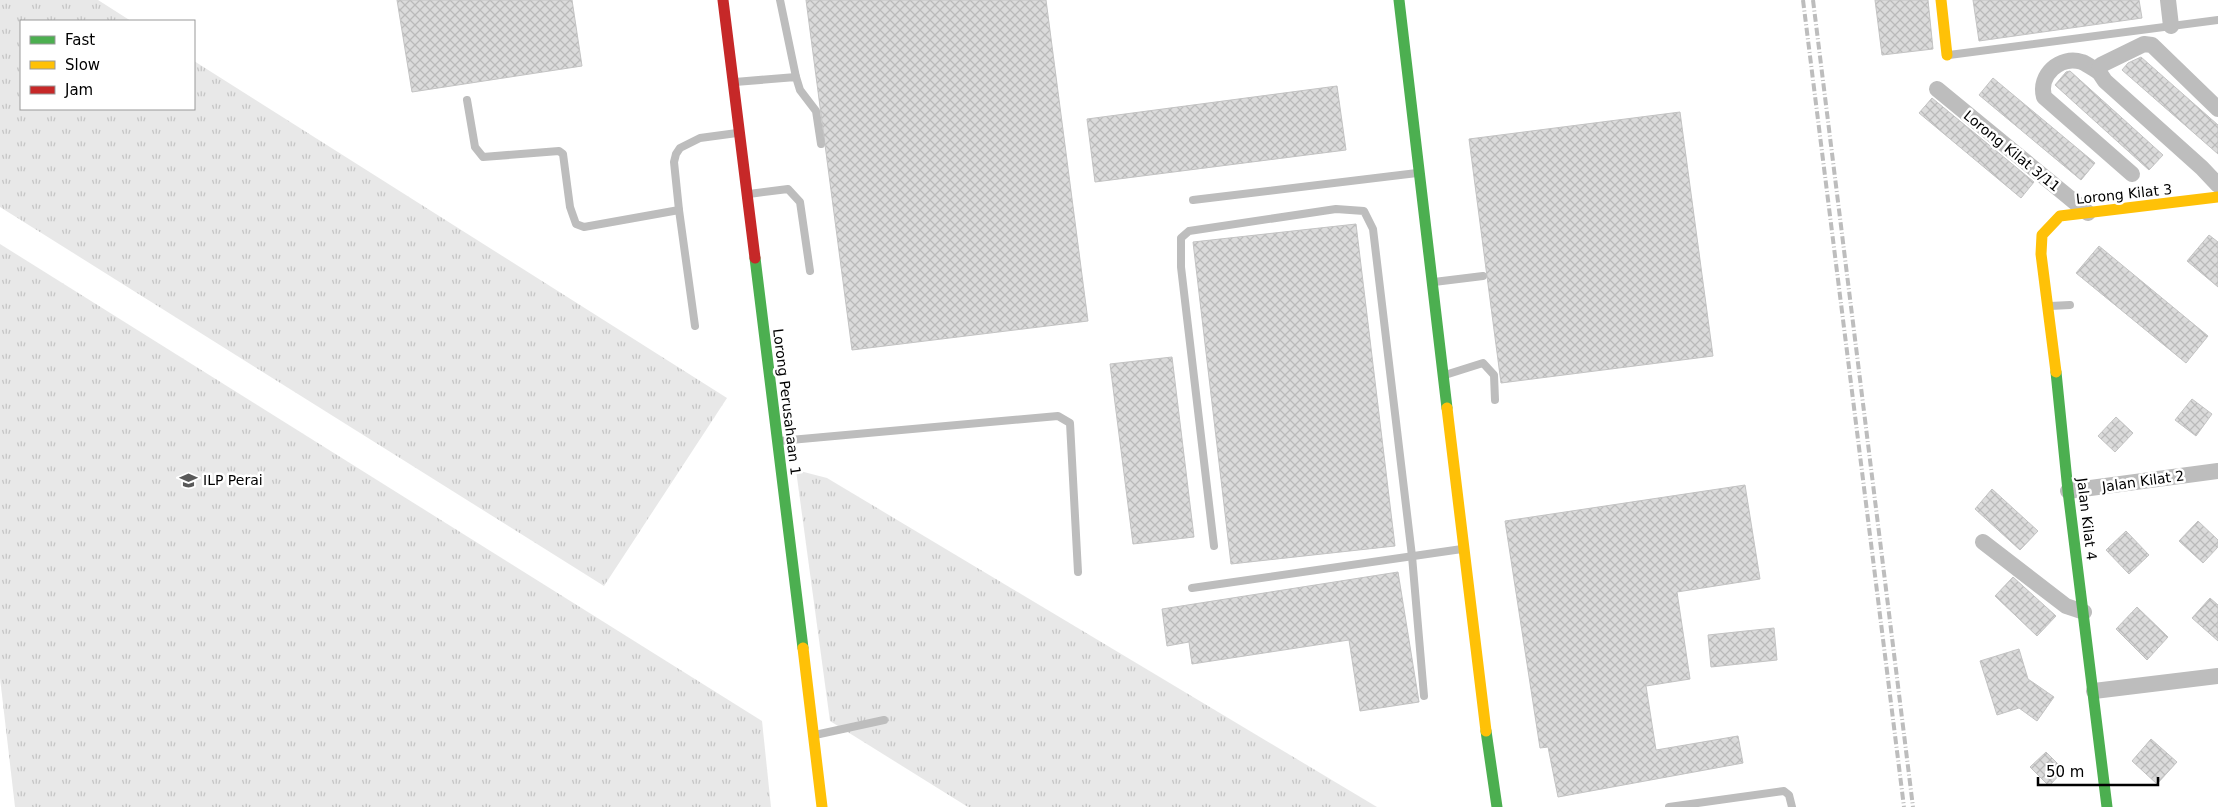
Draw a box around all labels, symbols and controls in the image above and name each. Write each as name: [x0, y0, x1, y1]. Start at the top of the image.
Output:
legend: [20, 20, 195, 110]
text: Fast: [65, 31, 95, 49]
text: Slow: [65, 56, 100, 74]
text: Jam: [64, 81, 93, 99]
street label: Lorong Kilat 3/11: [1961, 107, 2063, 195]
street label: Lorong Kilat 3: [2075, 181, 2173, 207]
street label: Lorong Perusahaan 1: [770, 328, 804, 476]
street label: Jalan Kilat 2: [2100, 467, 2185, 495]
school or university icon: ILP Perai: [179, 470, 199, 490]
place label: ILP Perai: [203, 472, 263, 488]
street label: Jalan Kilat 4: [2074, 476, 2100, 561]
scale bar: [2038, 754, 2158, 786]
text: 50 m: [2046, 763, 2084, 781]

